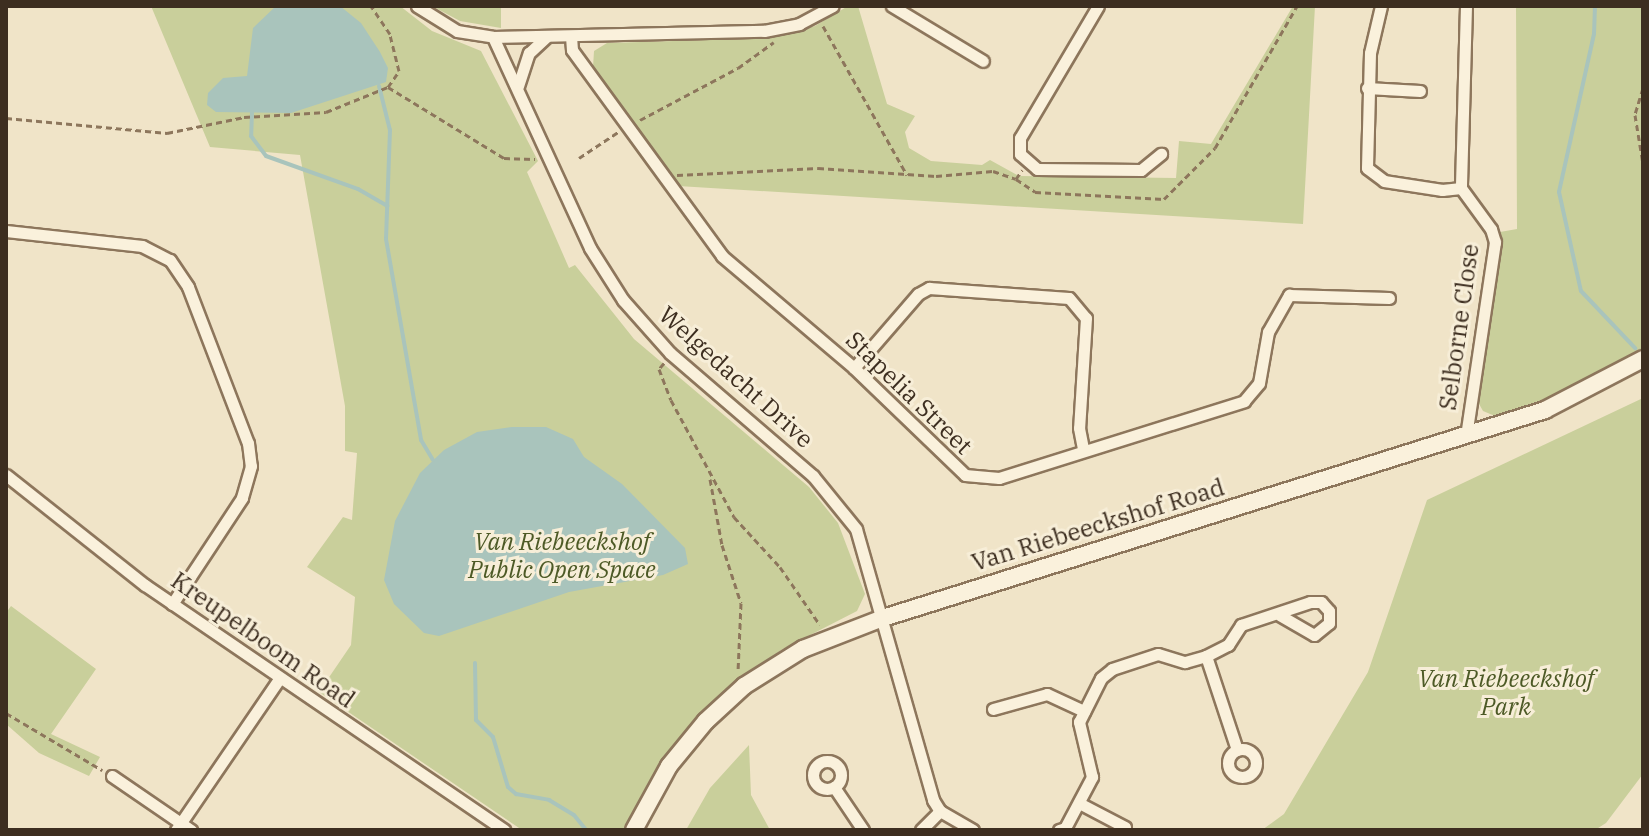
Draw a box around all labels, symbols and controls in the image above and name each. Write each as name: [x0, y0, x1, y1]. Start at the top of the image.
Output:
street label: Selborne Close: [1433, 242, 1485, 412]
street label: Welgedacht Drive: [653, 300, 819, 454]
street label: Stapelia Street: [840, 326, 978, 460]
street label: Van Riebeeckshof Road: [968, 473, 1228, 577]
park label: Van Riebeeckshof Public Open Space: [468, 528, 656, 584]
street label: Kreupelboom Road: [166, 566, 360, 714]
park label: Van Riebeeckshof Park: [1418, 665, 1594, 721]

